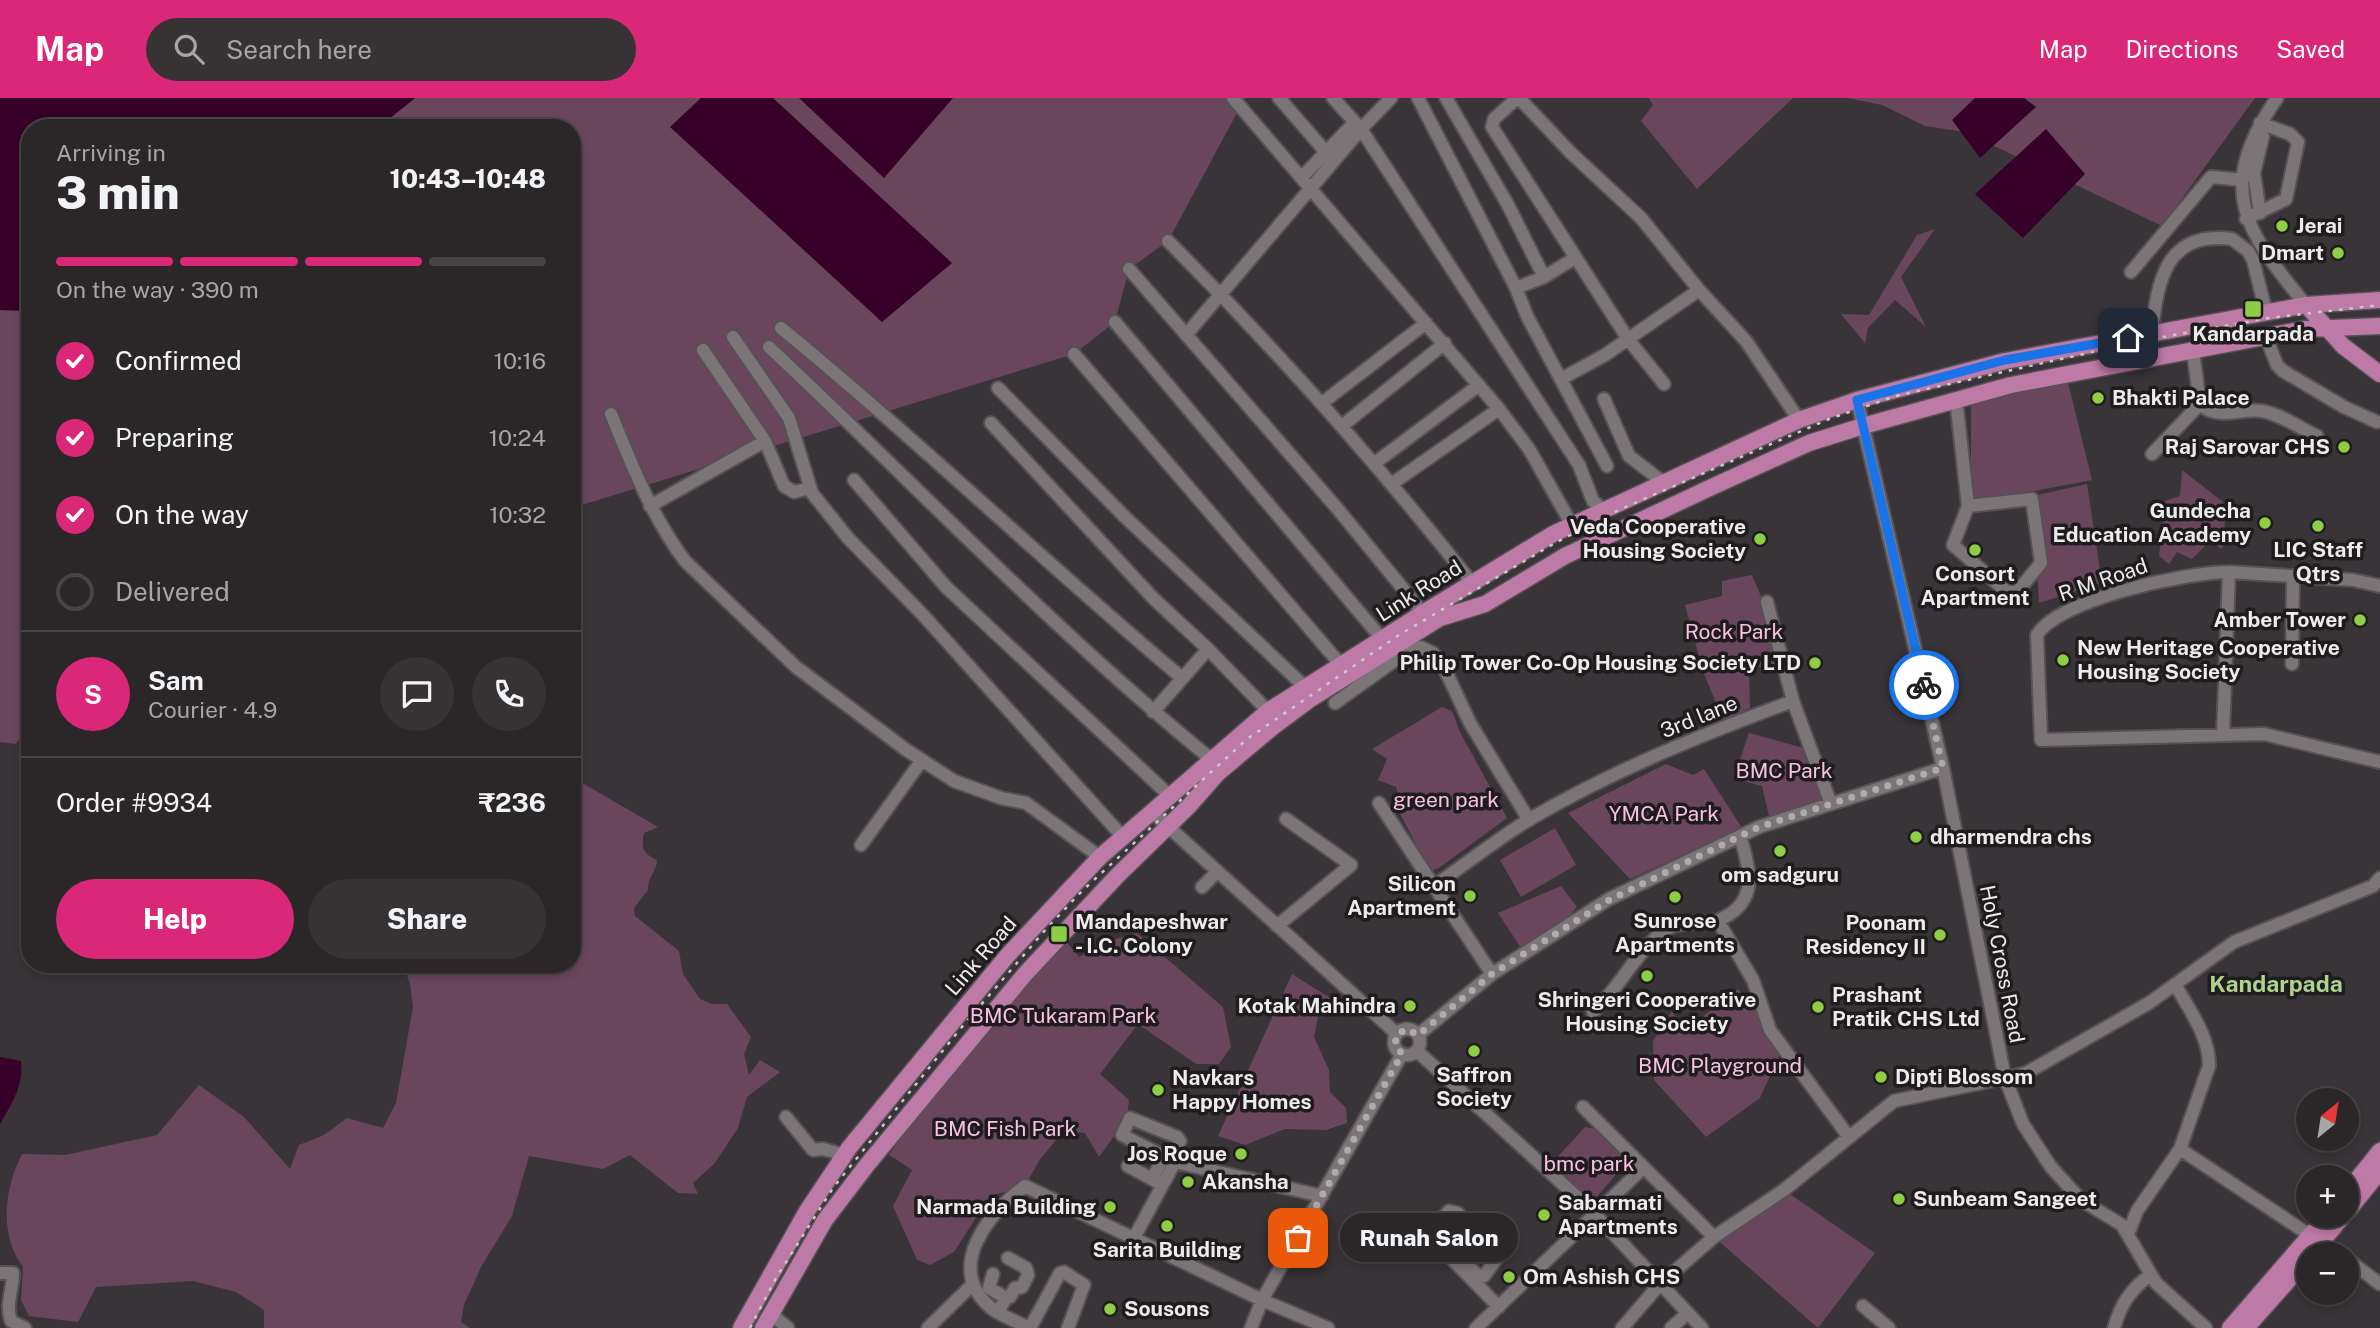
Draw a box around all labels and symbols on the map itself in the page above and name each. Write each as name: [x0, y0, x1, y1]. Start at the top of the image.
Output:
place label: Jerai: [2296, 213, 2342, 238]
marker: Jerai: [2274, 218, 2290, 234]
place label: Dmart: [2261, 240, 2324, 265]
marker: Dmart: [2330, 245, 2346, 261]
marker: Kandarpada: [2243, 299, 2263, 319]
pin: [2098, 308, 2158, 368]
place label: Kandarpada: [2192, 321, 2314, 346]
place label: Bhakti Palace: [2112, 385, 2250, 410]
marker: Bhakti Palace: [2090, 390, 2106, 406]
place label: Raj Sarovar CHS: [2165, 434, 2330, 459]
marker: Raj Sarovar CHS: [2336, 439, 2352, 455]
place label: Gundecha Education Academy: [2053, 498, 2251, 547]
place label: Veda Cooperative Housing Society: [1570, 514, 1746, 563]
marker: Gundecha Education Academy: [2257, 515, 2273, 531]
marker: LIC Staff Qtrs: [2310, 518, 2326, 534]
marker: Veda Cooperative Housing Society: [1752, 531, 1768, 547]
place label: LIC Staff Qtrs: [2273, 537, 2363, 586]
marker: Consort Apartment: [1967, 542, 1983, 558]
street label: R M Road: [2055, 553, 2151, 606]
street label: Link Road: [1371, 554, 1466, 627]
place label: Consort Apartment: [1921, 561, 2029, 610]
place label: Amber Tower: [2214, 607, 2346, 632]
marker: Amber Tower: [2352, 612, 2368, 628]
park label: Rock Park: [1685, 619, 1784, 644]
place label: New Heritage Cooperative Housing Society: [2077, 635, 2340, 684]
place label: Philip Tower Co-Op Housing Society LTD: [1399, 650, 1801, 675]
courier: [1889, 650, 1959, 720]
marker: New Heritage Cooperative Housing Society: [2055, 652, 2071, 668]
marker: Philip Tower Co-Op Housing Society LTD: [1807, 655, 1823, 671]
street label: 3rd lane: [1657, 690, 1741, 743]
park label: BMC Park: [1735, 758, 1833, 783]
park label: green park: [1393, 787, 1499, 812]
park label: YMCA Park: [1609, 801, 1719, 826]
place label: dharmendra chs: [1930, 824, 2092, 849]
marker: dharmendra chs: [1908, 829, 1924, 845]
marker: om sadguru: [1772, 843, 1788, 859]
place label: om sadguru: [1721, 862, 1839, 887]
place label: Silicon Apartment: [1347, 871, 1456, 920]
street label: Holy Cross Road: [1975, 883, 2030, 1045]
marker: Silicon Apartment: [1462, 888, 1478, 904]
marker: Sunrose Apartments: [1667, 889, 1683, 905]
place label: Sunrose Apartments: [1615, 908, 1735, 957]
place label: Mandapeshwar - I.C. Colony: [1075, 909, 1228, 958]
place label: Poonam Residency II: [1805, 910, 1926, 959]
street label: Link Road: [940, 911, 1022, 1000]
marker: Mandapeshwar - I.C. Colony: [1049, 924, 1069, 944]
marker: Poonam Residency II: [1932, 927, 1948, 943]
marker: Shringeri Cooperative Housing Society: [1639, 968, 1655, 984]
district label: Kandarpada: [2209, 970, 2343, 997]
place label: Prashant Pratik CHS Ltd: [1832, 982, 1980, 1031]
place label: Shringeri Cooperative Housing Society: [1538, 987, 1756, 1036]
place label: Kotak Mahindra: [1237, 993, 1396, 1018]
marker: Kotak Mahindra: [1402, 998, 1418, 1014]
marker: Prashant Pratik CHS Ltd: [1810, 999, 1826, 1015]
park label: BMC Tukaram Park: [970, 1003, 1157, 1028]
marker: Saffron Society: [1466, 1043, 1482, 1059]
park label: BMC Playground: [1638, 1053, 1802, 1078]
place label: Saffron Society: [1436, 1062, 1512, 1111]
place label: Dipti Blossom: [1895, 1064, 2033, 1089]
place label: Navkars Happy Homes: [1172, 1065, 1312, 1114]
marker: Dipti Blossom: [1873, 1069, 1889, 1085]
marker: Navkars Happy Homes: [1150, 1082, 1166, 1098]
north arrow: [2296, 1088, 2359, 1152]
park label: BMC Fish Park: [934, 1116, 1077, 1141]
place label: Jos Roque: [1127, 1141, 1227, 1166]
marker: Jos Roque: [1233, 1146, 1249, 1162]
park label: bmc park: [1543, 1151, 1635, 1176]
place label: Akansha: [1202, 1169, 1289, 1194]
marker: Akansha: [1180, 1174, 1196, 1190]
place label: Sunbeam Sangeet: [1913, 1186, 2097, 1211]
place label: Sabarmati Apartments: [1558, 1190, 1678, 1239]
marker: Sunbeam Sangeet: [1891, 1191, 1907, 1207]
place label: Narmada Building: [916, 1194, 1096, 1219]
marker: Narmada Building: [1102, 1199, 1118, 1215]
marker: Sabarmati Apartments: [1536, 1207, 1552, 1223]
pin: [1268, 1208, 1328, 1268]
callout: Runah Salon: [1340, 1214, 1518, 1262]
marker: Sarita Building: [1159, 1218, 1175, 1234]
place label: Sarita Building: [1093, 1237, 1241, 1262]
place label: Om Ashish CHS: [1523, 1264, 1680, 1289]
marker: Om Ashish CHS: [1501, 1269, 1517, 1285]
place label: Sousons: [1124, 1296, 1210, 1321]
marker: Sousons: [1102, 1301, 1118, 1317]

